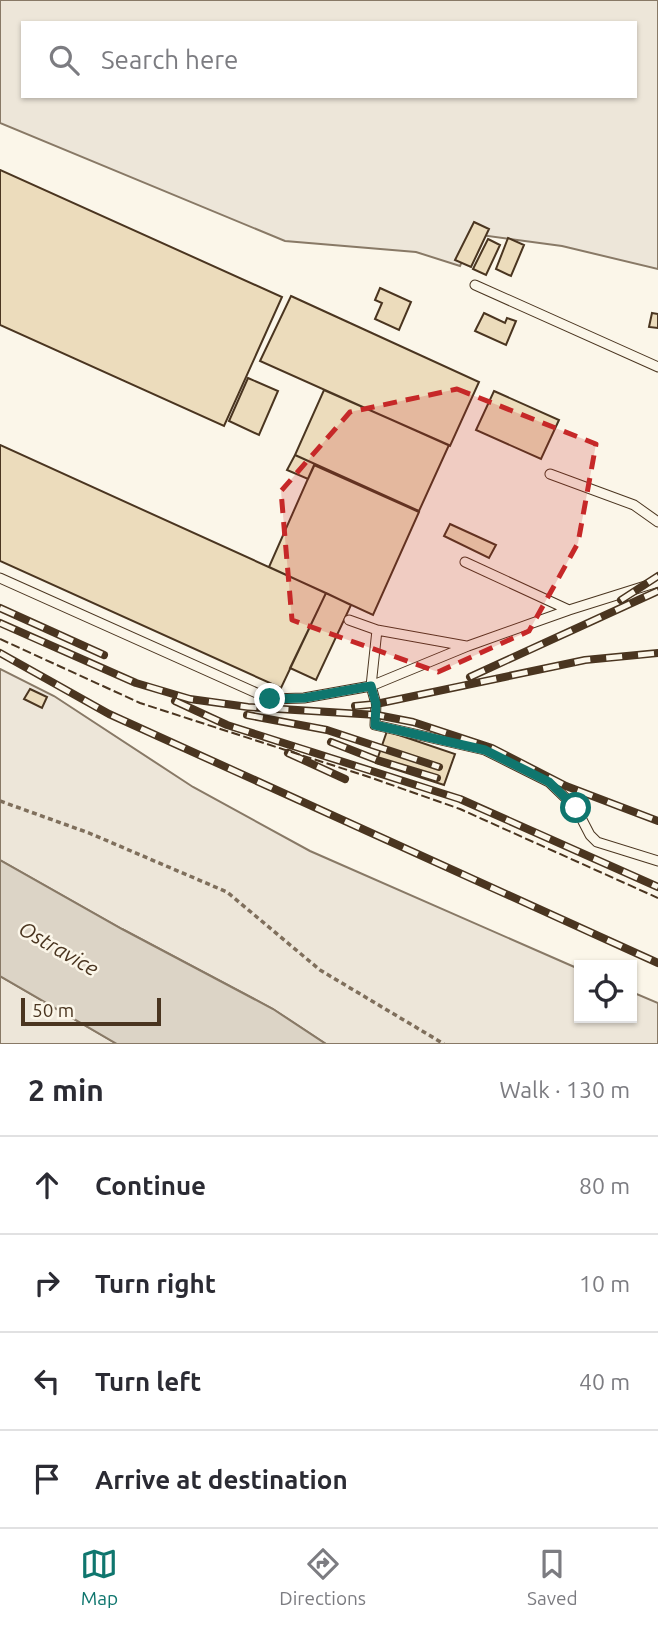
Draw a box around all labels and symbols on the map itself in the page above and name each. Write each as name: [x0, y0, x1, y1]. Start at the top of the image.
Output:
route end: [254, 683, 285, 714]
route start: [560, 792, 591, 823]
water label: Ostravice: [15, 916, 103, 980]
scale bar: [21, 995, 161, 1027]

